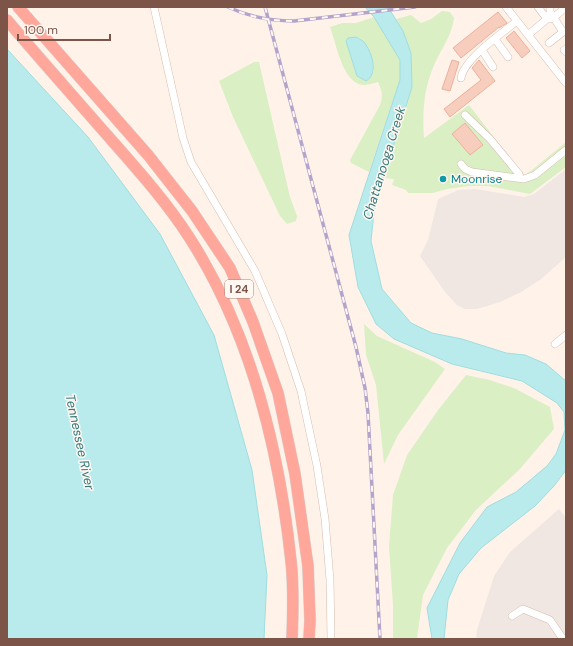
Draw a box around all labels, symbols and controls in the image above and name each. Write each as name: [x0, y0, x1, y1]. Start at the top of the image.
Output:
scale bar: [18, 16, 110, 42]
text: 100 m: [24, 22, 58, 38]
water label: Chattanooga Creek: [359, 104, 409, 222]
place label: Moonrise: [451, 171, 503, 187]
marker: Moonrise: [438, 174, 448, 184]
road number: I 24: [225, 280, 253, 298]
water label: Tennessee River: [62, 393, 99, 492]

